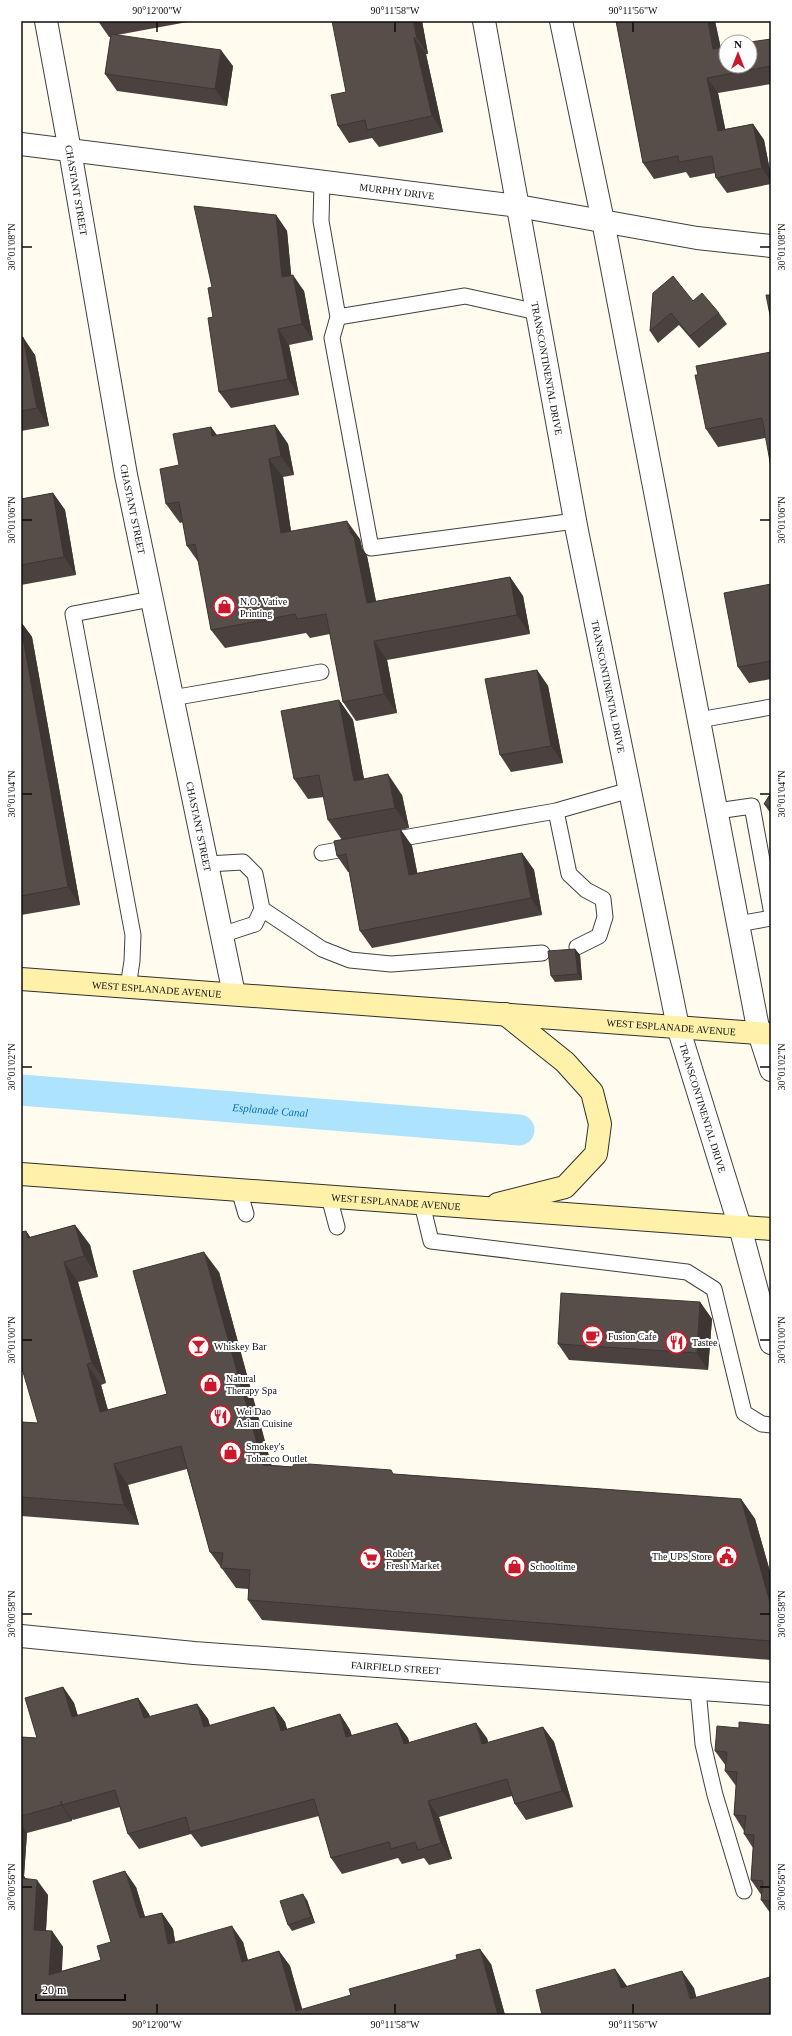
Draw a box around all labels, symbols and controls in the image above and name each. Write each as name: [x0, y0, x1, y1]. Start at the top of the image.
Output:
text: 90°12'00"W: [132, 5, 182, 16]
text: 90°11'58"W: [371, 5, 420, 16]
text: 90°11'56"W: [609, 5, 658, 16]
north arrow: [718, 34, 758, 74]
text: N: [734, 38, 742, 50]
street label: CHASTANT STREET: [63, 144, 90, 236]
street label: MURPHY DRIVE: [359, 181, 435, 202]
text: 30°01'08"N: [6, 223, 17, 271]
text: 30°01'08"N: [776, 223, 787, 271]
street label: TRANSCONTINENTAL DRIVE: [529, 301, 564, 436]
street label: CHASTANT STREET: [118, 464, 147, 555]
text: 30°01'06"N: [6, 496, 17, 544]
text: 30°01'06"N: [776, 496, 787, 544]
shop icon: N.O. Vative Printing: [212, 594, 238, 620]
place label: N.O. Vative Printing: [240, 596, 288, 619]
street label: TRANSCONTINENTAL DRIVE: [589, 619, 627, 754]
text: 30°01'04"N: [6, 770, 17, 818]
text: 30°01'04"N: [776, 770, 787, 818]
street label: CHASTANT STREET: [184, 781, 213, 873]
street label: WEST ESPLANADE AVENUE: [91, 979, 222, 1000]
street label: WEST ESPLANADE AVENUE: [606, 1017, 736, 1037]
street label: TRANSCONTINENTAL DRIVE: [677, 1041, 728, 1174]
text: 30°01'02"N: [6, 1043, 17, 1091]
text: 30°01'02"N: [776, 1043, 787, 1091]
water label: Esplanade Canal: [231, 1101, 309, 1119]
street label: WEST ESPLANADE AVENUE: [331, 1192, 461, 1212]
text: 30°01'00"N: [6, 1316, 17, 1364]
text: 30°01'00"N: [776, 1316, 787, 1364]
cafe icon: Fusion Cafe: [580, 1323, 606, 1349]
restaurant icon: Tastee: [663, 1329, 689, 1355]
place label: Fusion Cafe: [608, 1331, 657, 1342]
bar icon: Whiskey Bar: [185, 1333, 211, 1359]
place label: Tastee: [692, 1337, 718, 1348]
place label: Whiskey Bar: [214, 1341, 267, 1352]
shop icon: Natural Therapy Spa: [197, 1371, 223, 1397]
place label: Natural Therapy Spa: [226, 1373, 277, 1396]
restaurant icon: Wei Dao Asian Cuisine: [207, 1404, 233, 1430]
place label: Wei Dao Asian Cuisine: [236, 1406, 293, 1429]
shop icon: Smokey's Tobacco Outlet: [218, 1439, 244, 1465]
place label: Smokey's Tobacco Outlet: [246, 1441, 307, 1464]
public building icon: The UPS Store: [714, 1543, 740, 1569]
supermarket icon: Robért Fresh Market: [357, 1546, 383, 1572]
place label: Robért Fresh Market: [386, 1548, 440, 1571]
place label: The UPS Store: [652, 1551, 713, 1562]
shop icon: Schooltime: [501, 1553, 527, 1579]
place label: Schooltime: [530, 1561, 576, 1572]
text: 30°00'58"N: [6, 1590, 17, 1638]
text: 30°00'58"N: [776, 1590, 787, 1638]
street label: FAIRFIELD STREET: [351, 1659, 441, 1676]
text: 30°00'56"N: [6, 1863, 17, 1911]
text: 30°00'56"N: [776, 1863, 787, 1911]
scale bar: [36, 1976, 125, 2002]
text: 20 m: [42, 1983, 67, 1997]
text: 90°12'00"W: [132, 2019, 182, 2030]
text: 90°11'58"W: [371, 2019, 420, 2030]
text: 90°11'56"W: [609, 2019, 658, 2030]

